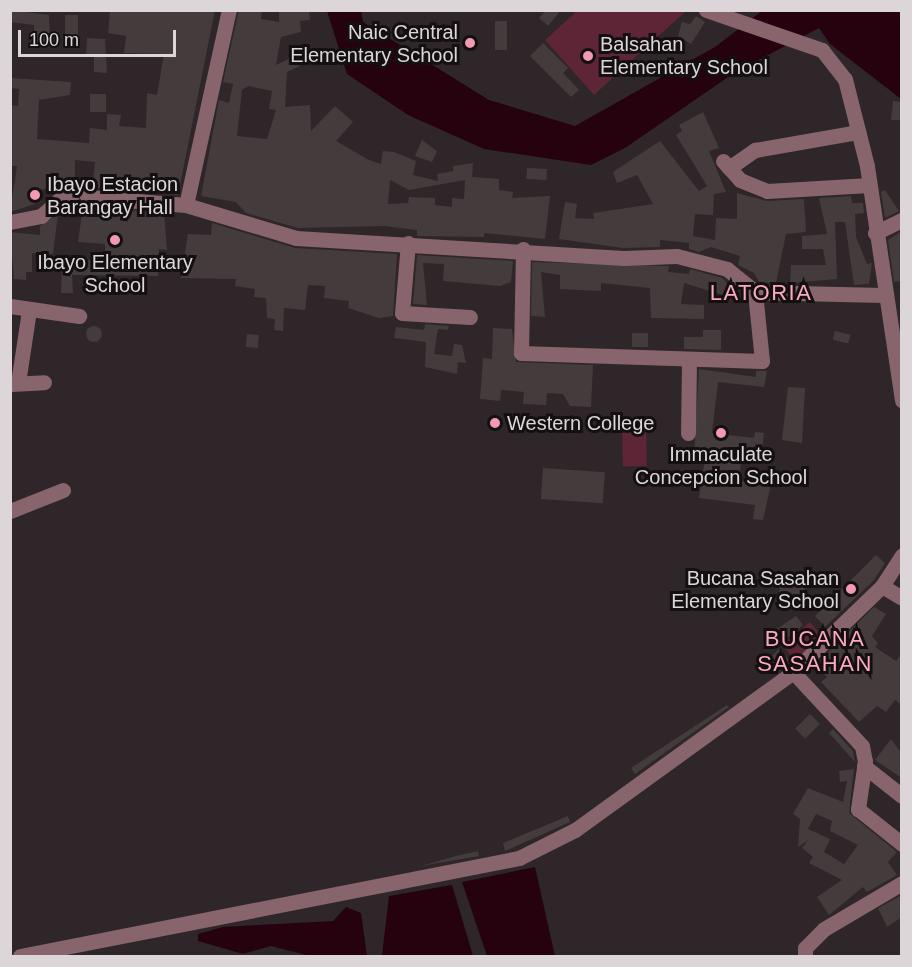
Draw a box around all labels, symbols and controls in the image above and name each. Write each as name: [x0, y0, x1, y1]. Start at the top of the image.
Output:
scale bar: [21, 18, 178, 56]
place label: Naic Central Elementary School: [290, 20, 458, 67]
text: 100 m: [29, 30, 79, 50]
place label: Balsahan Elementary School: [600, 33, 768, 80]
marker: Naic Central Elementary School: [463, 36, 477, 50]
marker: Balsahan Elementary School: [581, 49, 595, 63]
place label: Ibayo Estacion Barangay Hall: [47, 172, 178, 219]
marker: Ibayo Estacion Barangay Hall: [28, 188, 42, 202]
marker: Ibayo Elementary School: [108, 233, 122, 247]
place label: Ibayo Elementary School: [37, 250, 193, 297]
district label: LATORIA: [710, 280, 812, 306]
place label: Western College: [507, 411, 654, 435]
marker: Western College: [488, 416, 502, 430]
marker: Immaculate Concepcion School: [714, 426, 728, 440]
place label: Immaculate Concepcion School: [635, 442, 807, 489]
place label: Bucana Sasahan Elementary School: [671, 566, 839, 613]
marker: Bucana Sasahan Elementary School: [844, 582, 858, 596]
district label: BUCANA SASAHAN: [757, 625, 873, 676]

